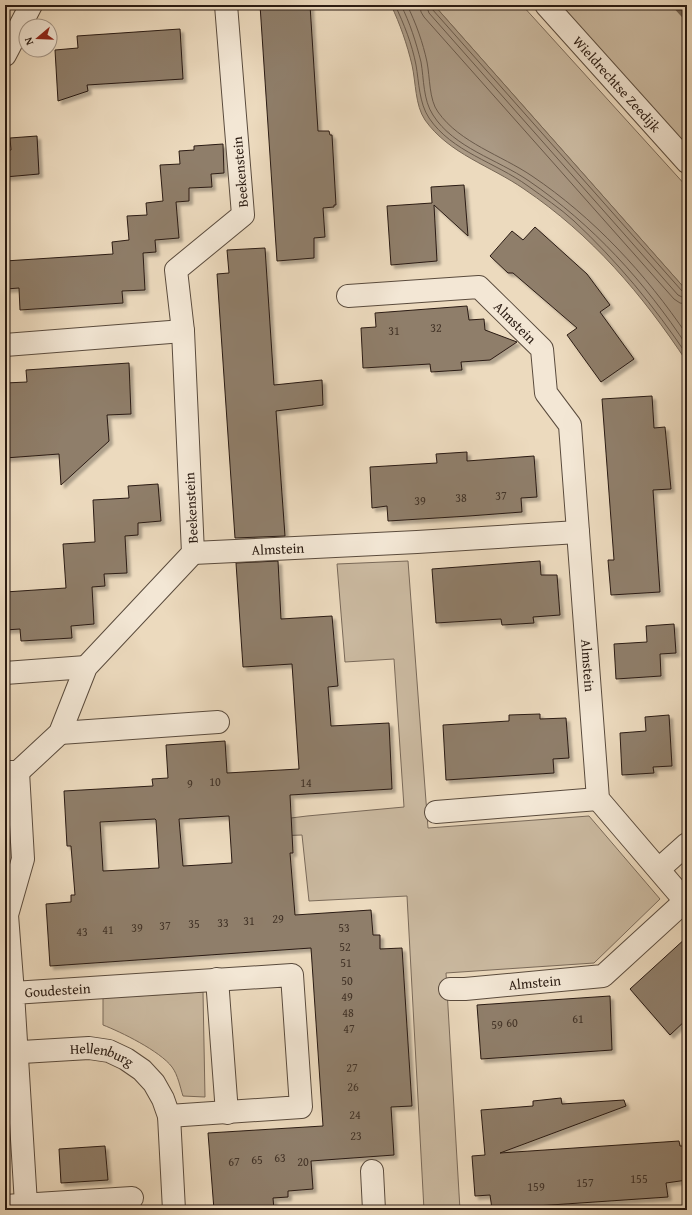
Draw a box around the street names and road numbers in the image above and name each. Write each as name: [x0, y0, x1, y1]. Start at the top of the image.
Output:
street label: Wieldrechtse Zeedijk: [568, 31, 666, 137]
street label: Beekenstein: [227, 136, 253, 208]
street label: Almstein: [489, 297, 541, 348]
street label: Beekenstein: [179, 472, 203, 544]
street label: Almstein: [251, 538, 305, 560]
street label: Almstein: [576, 638, 600, 693]
street label: Almstein: [507, 970, 562, 995]
street label: Goudestein: [24, 978, 91, 1002]
street label: Hellenburg: [69, 1038, 138, 1072]

